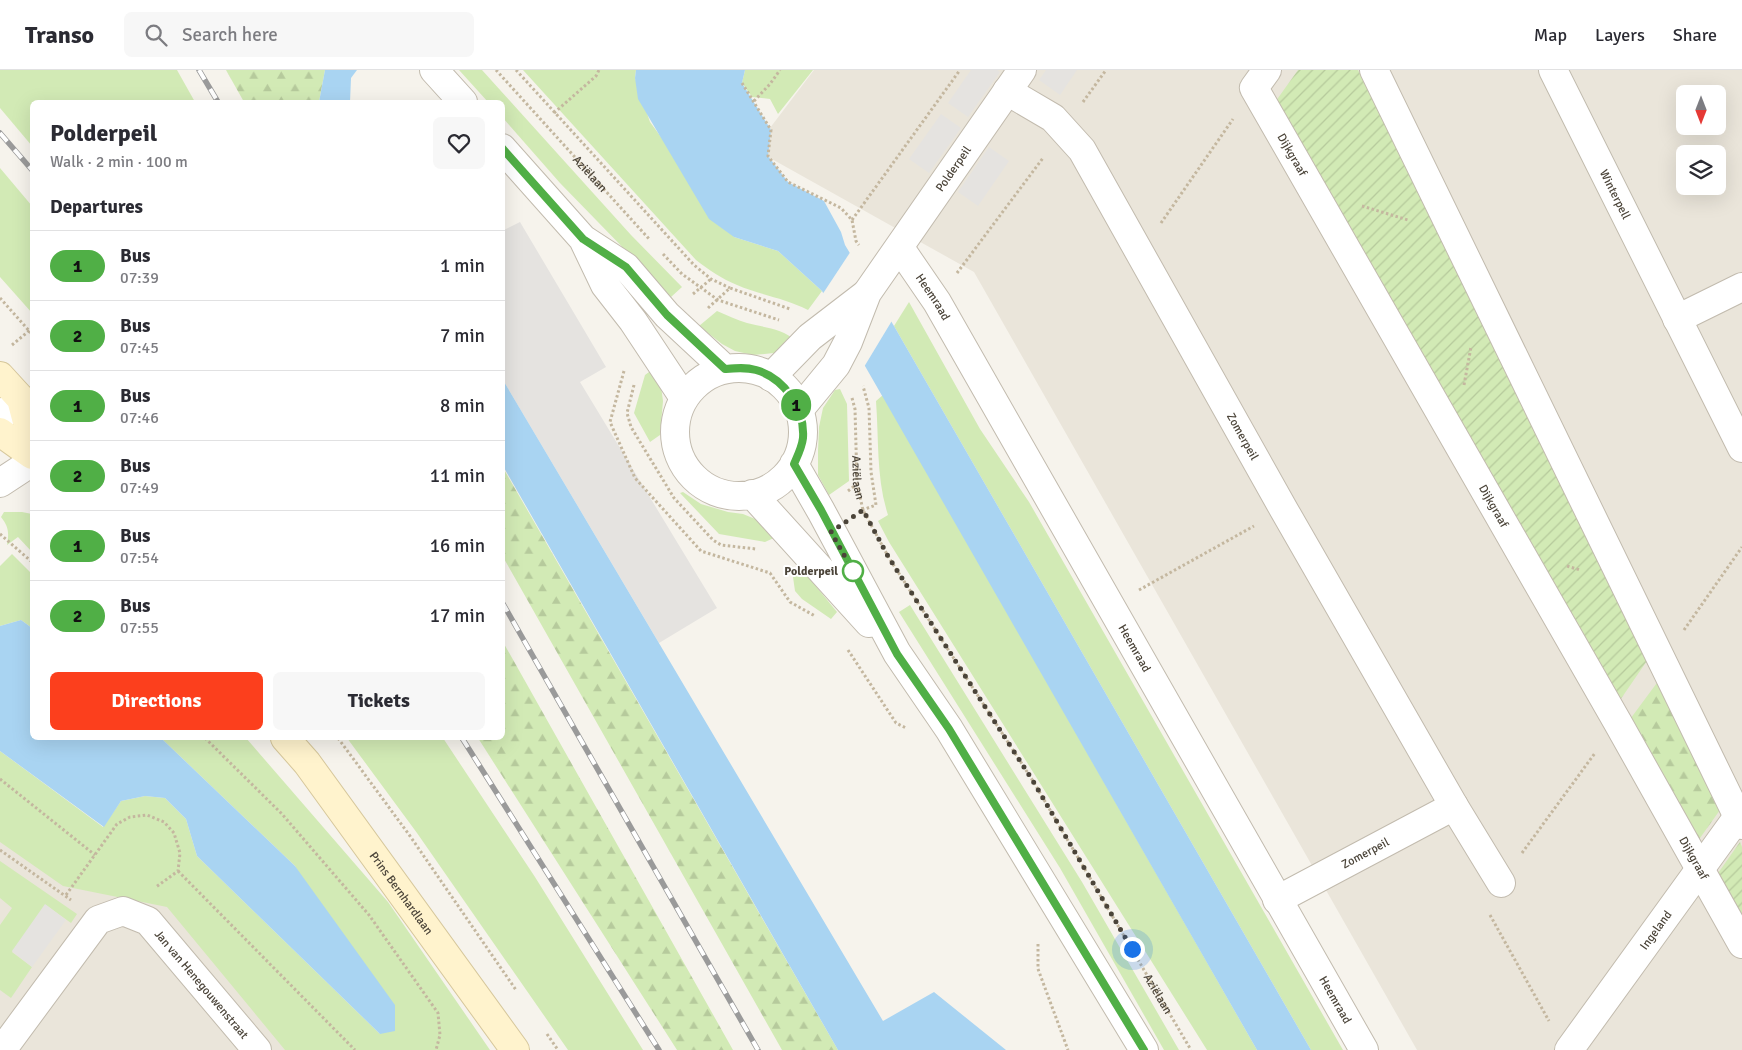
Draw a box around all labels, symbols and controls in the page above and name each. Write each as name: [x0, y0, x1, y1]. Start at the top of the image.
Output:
search box: [124, 12, 474, 57]
text: Transo: [25, 20, 94, 50]
icon: search: [142, 21, 170, 49]
text: Search here: [182, 23, 278, 47]
text: Map: [1534, 24, 1567, 46]
text: Layers: [1595, 24, 1645, 46]
text: Share: [1673, 24, 1717, 46]
north arrow: [1676, 85, 1726, 135]
map controls: [1676, 85, 1726, 195]
button: heart: [433, 117, 485, 169]
text: Polderpeil: [50, 118, 157, 148]
street label: Dijkgraaf: [1274, 130, 1311, 180]
street label: Polderpeil: [932, 143, 975, 195]
button: layers: [1676, 145, 1726, 195]
text: Walk · 2 min · 100 m: [50, 152, 188, 172]
street label: Aziëlaan: [570, 152, 610, 195]
street label: Winterpell: [1596, 167, 1634, 222]
text: Departures: [50, 195, 143, 219]
text: Bus: [120, 244, 151, 268]
text: 1 min: [440, 254, 485, 278]
text: 1: [73, 255, 82, 277]
text: 07:39: [120, 268, 159, 288]
street label: Heemraad: [912, 271, 953, 323]
text: Bus: [120, 314, 151, 338]
text: 7 min: [440, 324, 485, 348]
text: 2: [73, 325, 82, 347]
text: 07:45: [120, 338, 159, 358]
text: Bus: [120, 384, 151, 408]
line badge: 1: [780, 389, 812, 421]
text: 8 min: [440, 394, 485, 418]
text: 1: [791, 394, 801, 416]
text: 1: [73, 395, 82, 417]
text: 07:46: [120, 408, 159, 428]
street label: Zomerpeil: [1223, 410, 1262, 463]
text: Bus: [120, 454, 151, 478]
street label: Aziëlaan: [849, 455, 868, 501]
text: 11 min: [430, 464, 485, 488]
text: 2: [73, 465, 82, 487]
text: 07:49: [120, 478, 159, 498]
street label: Dijkgraaf: [1475, 482, 1512, 531]
text: Bus: [120, 524, 151, 548]
text: 16 min: [430, 534, 485, 558]
text: 1: [73, 535, 82, 557]
text: 07:54: [120, 548, 159, 568]
marker: Polderpeil: [842, 560, 864, 582]
place label: Polderpeil: [784, 564, 838, 579]
text: Bus: [120, 594, 151, 618]
text: 17 min: [430, 604, 485, 628]
text: 2: [73, 605, 82, 627]
text: 07:55: [120, 618, 159, 638]
street label: Heemraad: [1115, 622, 1154, 675]
button: Directions: [50, 672, 263, 730]
button: Tickets: [273, 672, 485, 730]
street label: Zomerpeil: [1339, 834, 1392, 872]
street label: Dijkgraaf: [1676, 834, 1712, 883]
street label: Prins Bernhardlaan: [366, 849, 436, 938]
street label: Ingeland: [1637, 907, 1675, 953]
street label: Jan van Henegouwenstraat: [151, 927, 252, 1042]
your location: [1120, 937, 1145, 962]
street label: Aziëlaan: [1140, 971, 1176, 1017]
street label: Heemraad: [1316, 973, 1355, 1026]

